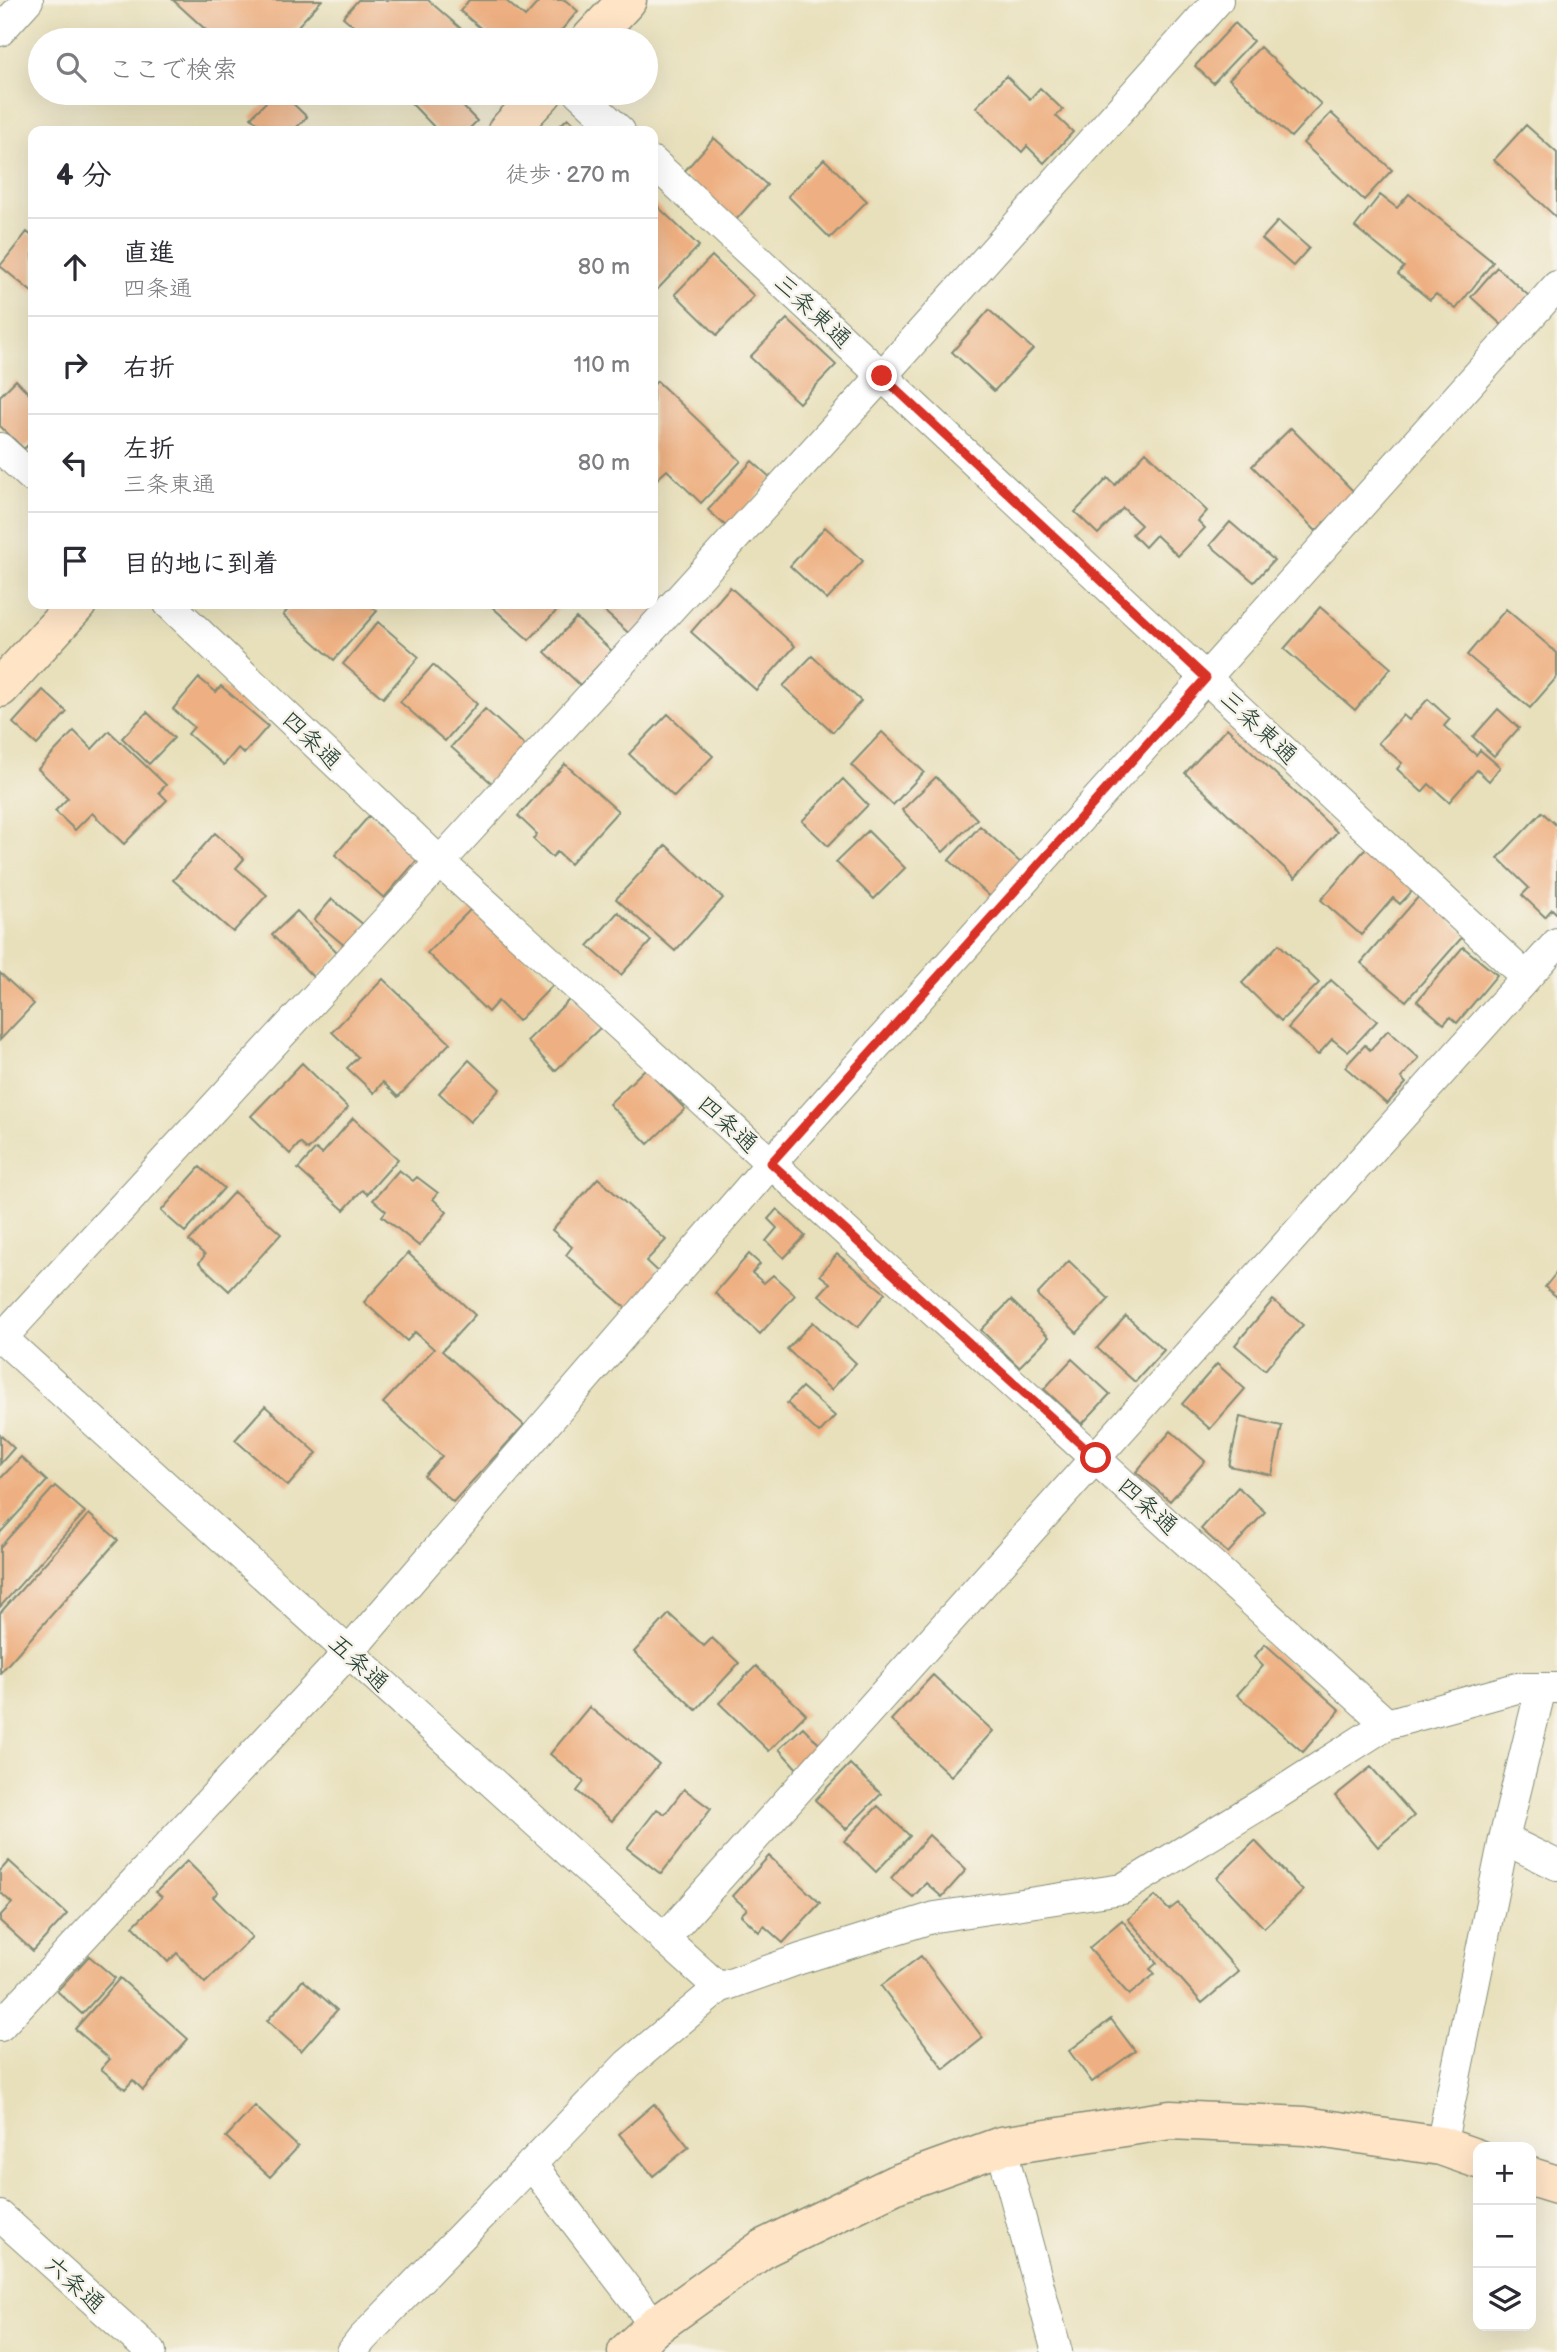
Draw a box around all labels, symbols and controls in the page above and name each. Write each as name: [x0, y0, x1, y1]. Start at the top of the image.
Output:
search box: [28, 28, 658, 105]
icon: search: [52, 48, 90, 86]
text: ここで検索: [108, 55, 238, 86]
text: 4 分: [56, 158, 112, 194]
text: 徒歩 · 270 m: [505, 161, 630, 189]
text: 直進: [123, 238, 175, 269]
icon: ahead: [56, 248, 94, 286]
text: 80 m: [578, 253, 630, 281]
street label: 三条東通: [768, 268, 858, 355]
text: 四条通: [123, 275, 192, 303]
icon: right: [56, 346, 94, 384]
text: 110 m: [573, 351, 630, 379]
text: 右折: [123, 353, 175, 384]
route end: [866, 360, 897, 391]
text: 左折: [123, 434, 175, 465]
icon: left: [56, 444, 94, 482]
text: 80 m: [578, 449, 630, 477]
text: 三条東通: [123, 471, 215, 499]
icon: arrive: [56, 542, 94, 580]
text: 目的地に到着: [123, 549, 279, 580]
street label: 三条東通: [1214, 684, 1304, 771]
street label: 四条通: [276, 705, 348, 776]
street label: 四条通: [691, 1090, 764, 1159]
route start: [1080, 1442, 1111, 1473]
street label: 四条通: [1111, 1472, 1184, 1541]
street label: 五条通: [322, 1629, 395, 1698]
map controls: [1473, 2142, 1536, 2331]
button: +: [1473, 2142, 1536, 2205]
button: −: [1473, 2205, 1536, 2268]
street label: 六条通: [38, 2250, 111, 2319]
button: layers: [1473, 2268, 1536, 2331]

